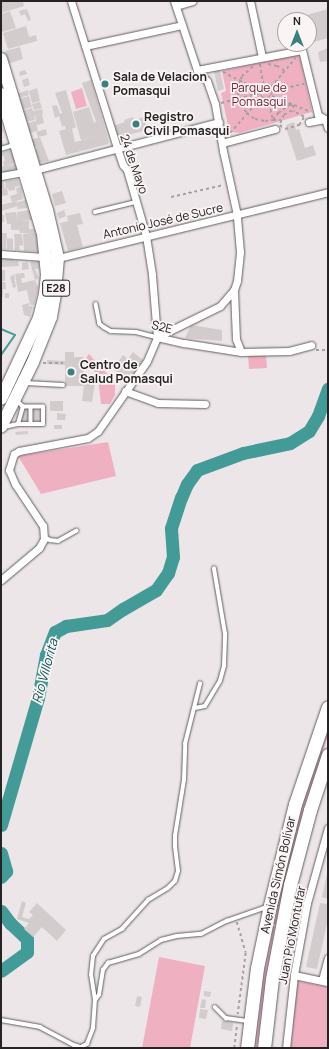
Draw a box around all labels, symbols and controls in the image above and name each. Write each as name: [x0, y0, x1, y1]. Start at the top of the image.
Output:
north arrow: [277, 12, 317, 52]
text: N: [293, 13, 301, 28]
place label: Sala de Velacion Pomasqui: [113, 70, 207, 98]
marker: Sala de Velacion Pomasqui: [100, 79, 110, 89]
park label: Parque de Pomasqui: [231, 81, 287, 109]
place label: Registro Civil Pomasqui: [144, 110, 229, 138]
marker: Registro Civil Pomasqui: [131, 119, 141, 129]
street label: 24 de Mayo: [117, 132, 151, 196]
street label: Antonio José de Sucre: [101, 200, 225, 242]
road number: E28: [42, 279, 70, 297]
street label: S2E: [150, 317, 174, 337]
place label: Centro de Salud Pomasqui: [80, 358, 173, 386]
marker: Centro de Salud Pomasqui: [65, 366, 77, 378]
water label: Río Villorita: [29, 637, 61, 705]
street label: Avenida Simón Bolívar: [258, 815, 298, 935]
street label: Juan Pio Montufar: [275, 885, 309, 985]

